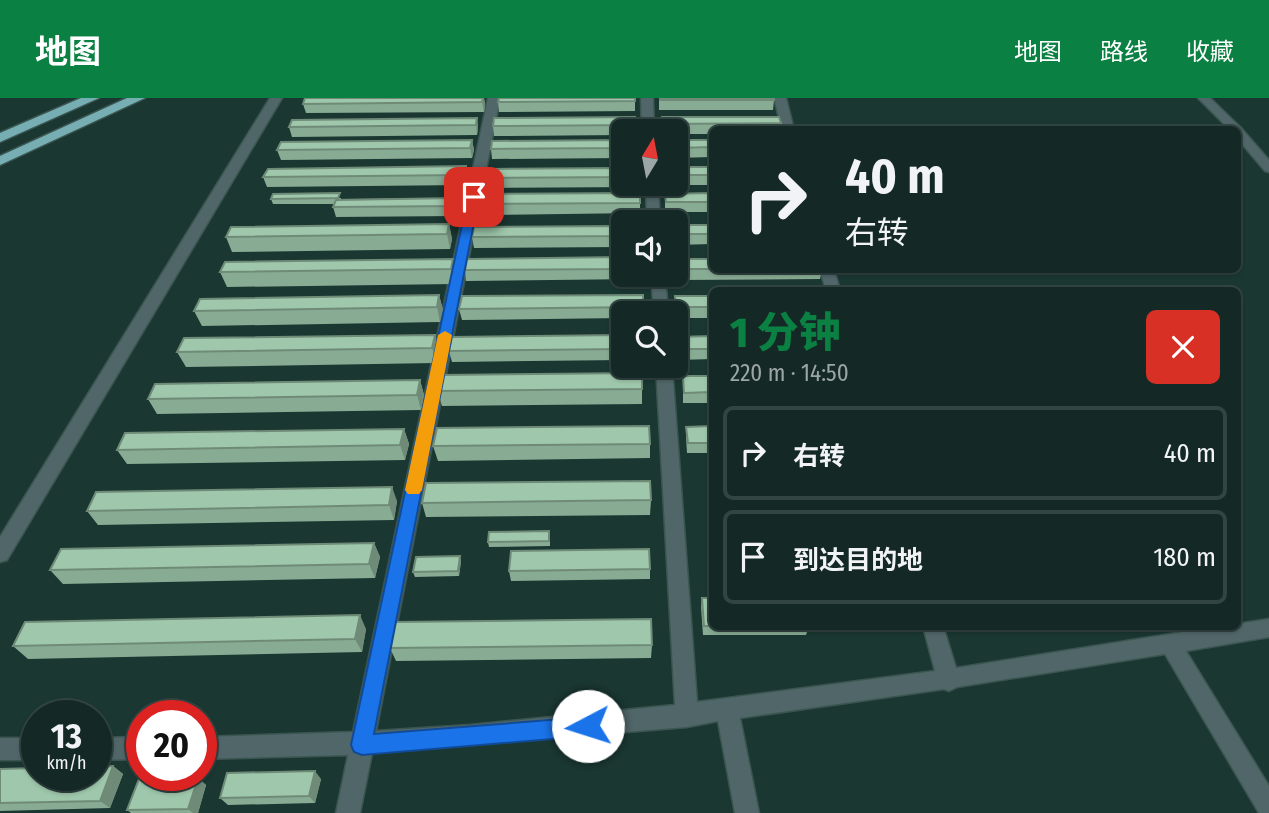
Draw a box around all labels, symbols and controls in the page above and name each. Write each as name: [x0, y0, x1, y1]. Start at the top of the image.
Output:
text: 地图: [35, 32, 101, 72]
text: 地图: [1014, 38, 1062, 66]
text: 路线: [1100, 38, 1148, 66]
text: 收藏: [1186, 38, 1234, 66]
north arrow: [611, 119, 688, 196]
map controls: [611, 119, 688, 378]
text: 40 m: [845, 147, 945, 206]
icon: right: [730, 154, 821, 245]
pin: [444, 167, 504, 227]
icon: arrive: [455, 178, 493, 216]
button: sound: [611, 210, 688, 287]
text: 右转: [845, 214, 909, 252]
button: search: [611, 301, 688, 378]
text: 1 分钟: [730, 308, 841, 358]
button: close: [1146, 310, 1220, 384]
text: 220 m · 14:50: [730, 359, 849, 387]
icon: right: [734, 434, 772, 472]
text: 40 m: [1164, 438, 1216, 469]
text: 右转: [793, 441, 845, 472]
icon: arrive: [734, 538, 772, 576]
text: 180 m: [1153, 542, 1216, 573]
text: 到达目的地: [793, 545, 923, 576]
position arrow: [551, 689, 625, 763]
speed limit sign: 20: [126, 700, 217, 791]
text: 13: [51, 715, 82, 757]
text: km/h: [46, 752, 87, 774]

